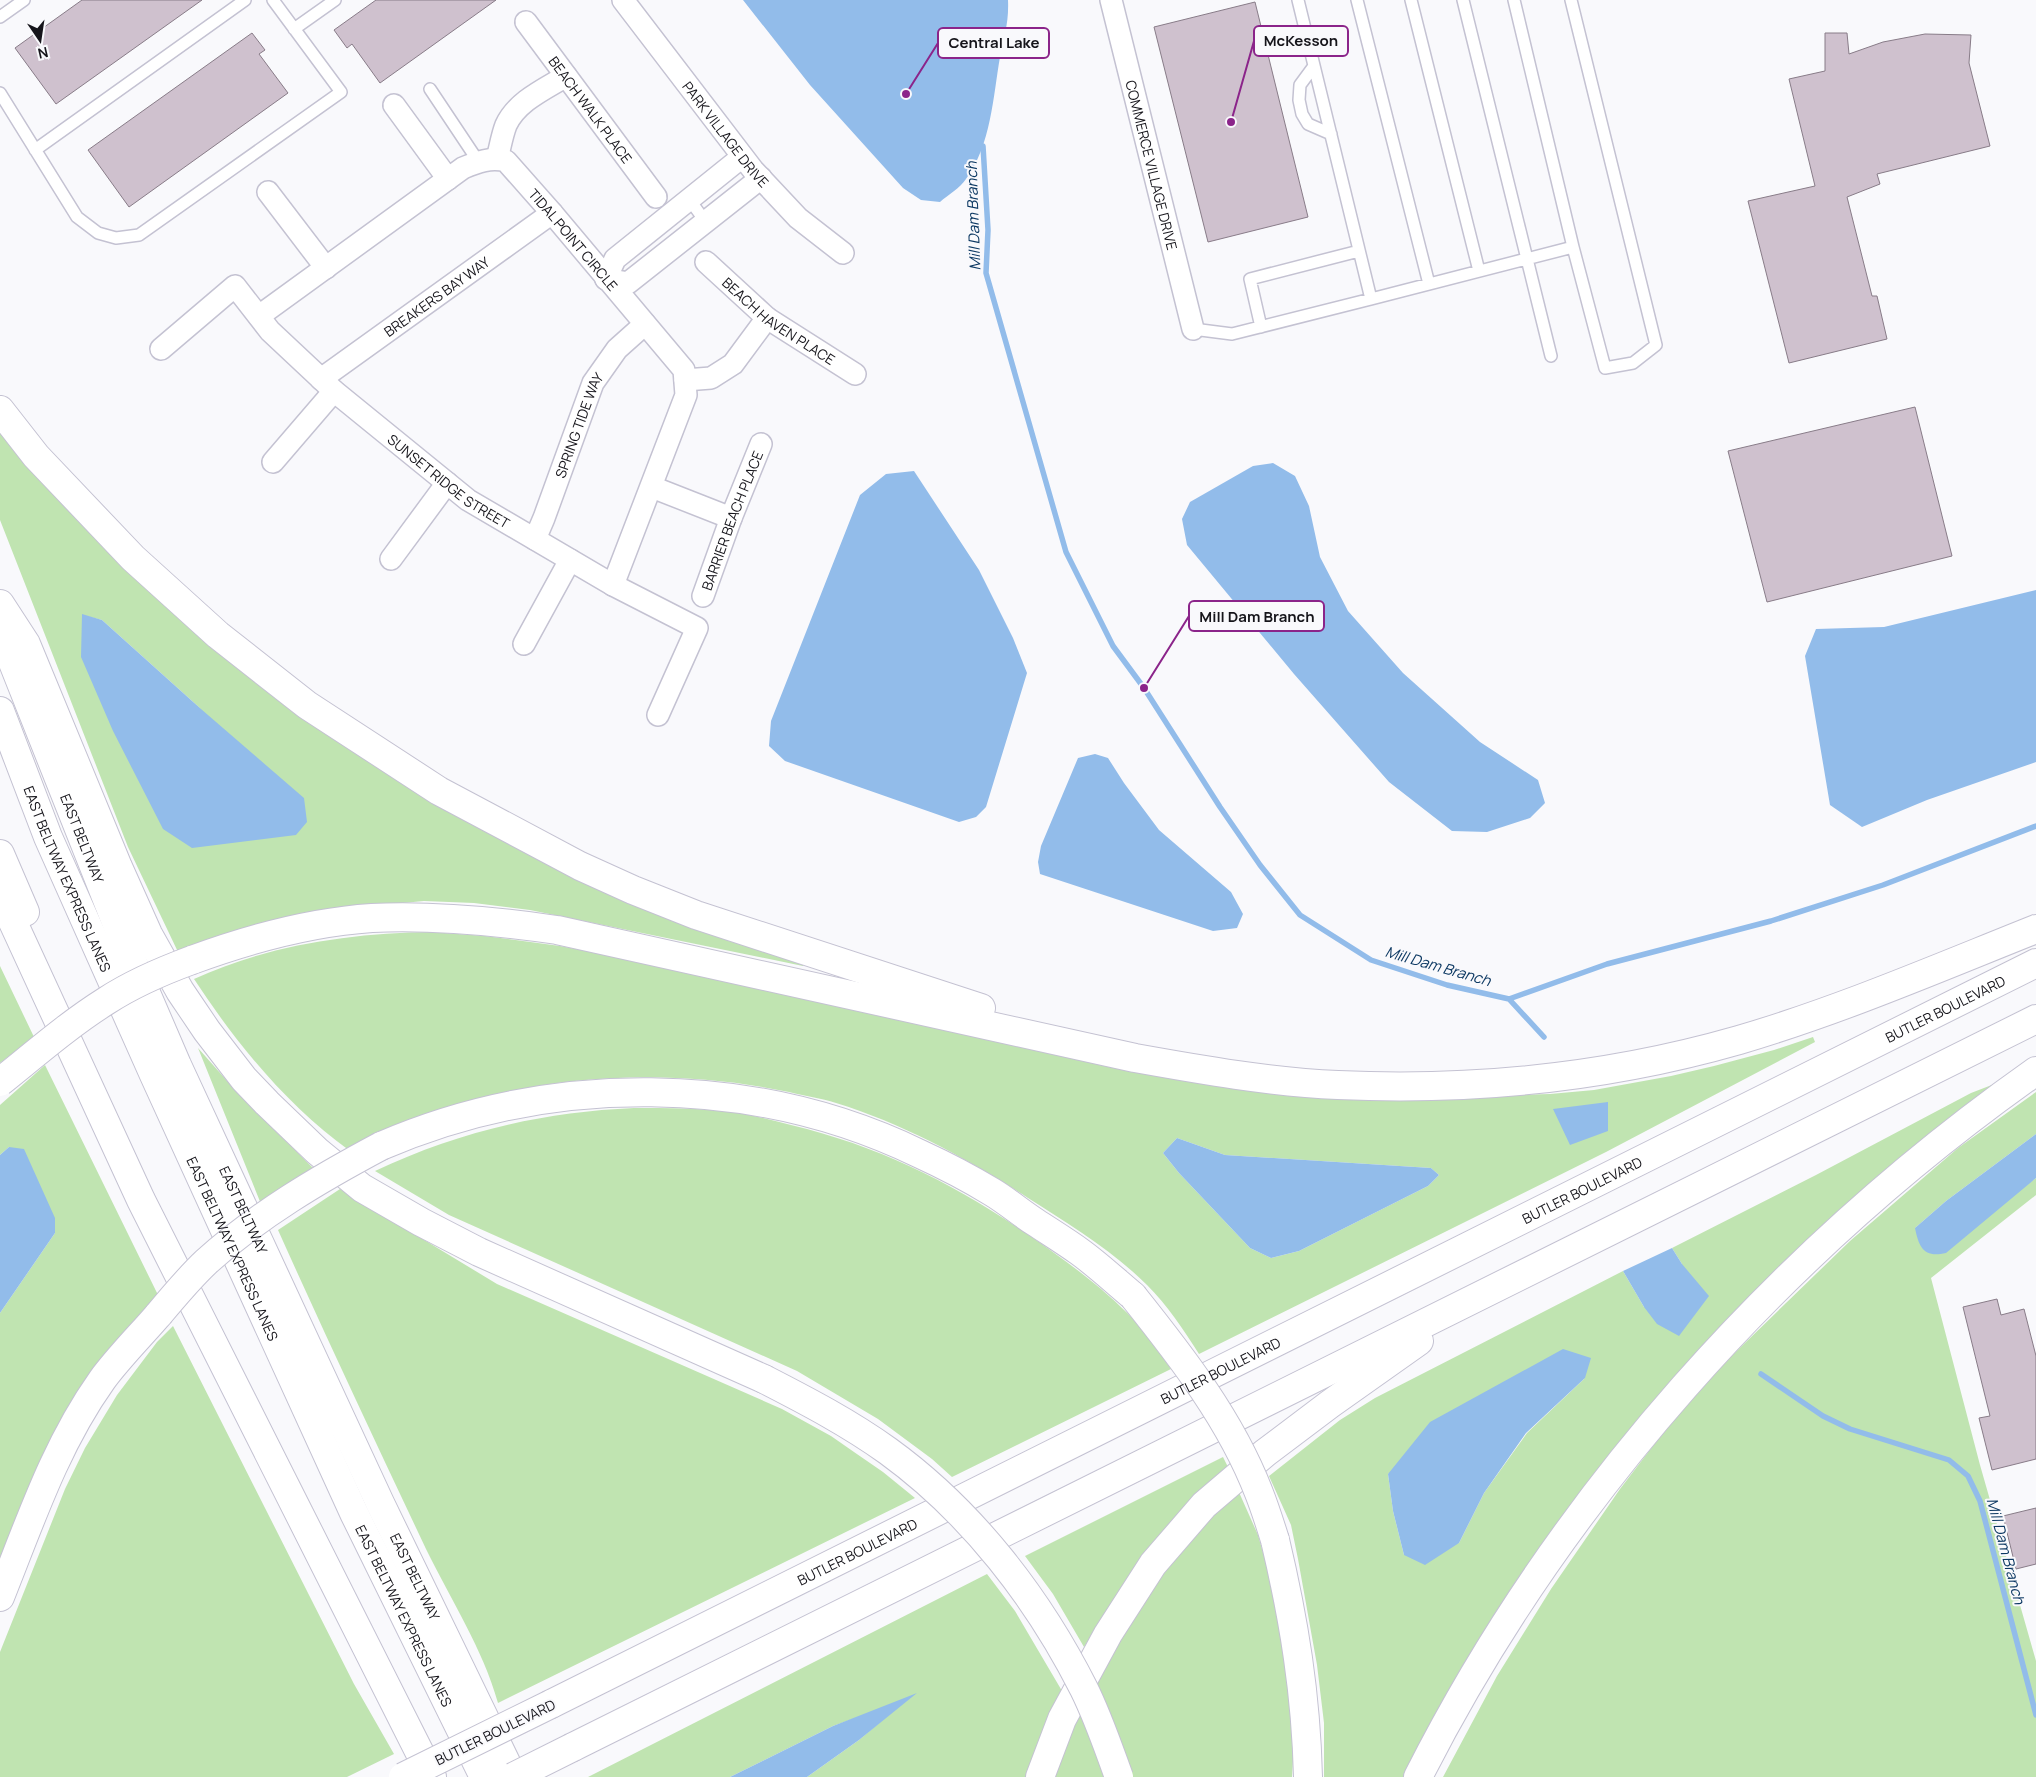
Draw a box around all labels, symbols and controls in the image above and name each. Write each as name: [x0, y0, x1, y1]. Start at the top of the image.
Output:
north arrow: [15, 15, 65, 65]
callout: McKesson: [1254, 26, 1348, 56]
callout: Central Lake: [938, 28, 1049, 58]
text: McKesson: [1264, 30, 1338, 51]
text: Central Lake: [949, 32, 1040, 53]
text: N: [36, 43, 50, 64]
street label: BEACH WALK PLACE: [545, 52, 637, 167]
street label: PARK VILLAGE DRIVE: [679, 77, 773, 191]
street label: COMMERCE VILLAGE DRIVE: [1122, 78, 1182, 252]
water label: Mill Dam Branch: [961, 160, 985, 271]
street label: TIDAL POINT CIRCLE: [525, 184, 623, 294]
street label: BREAKERS BAY WAY: [380, 252, 493, 340]
street label: BEACH HAVEN PLACE: [719, 273, 839, 369]
street label: SPRING TIDE WAY: [550, 368, 607, 480]
street label: SUNSET RIDGE STREET: [384, 429, 514, 532]
street label: BARRIER BEACH PLACE: [696, 448, 767, 593]
callout: Mill Dam Branch: [1189, 601, 1324, 631]
text: Mill Dam Branch: [1199, 606, 1315, 627]
street label: EAST BELTWAY EXPRESS LANES: [20, 783, 116, 975]
street label: EAST BELTWAY: [56, 791, 109, 886]
water label: Mill Dam Branch: [1383, 941, 1494, 991]
street label: BUTLER BOULEVARD: [1882, 970, 2008, 1046]
street label: BUTLER BOULEVARD: [1519, 1152, 1645, 1228]
street label: EAST BELTWAY EXPRESS LANES: [183, 1153, 284, 1344]
street label: EAST BELTWAY: [215, 1163, 273, 1257]
street label: BUTLER BOULEVARD: [1157, 1332, 1284, 1408]
water label: Mill Dam Branch: [1982, 1496, 2031, 1607]
street label: BUTLER BOULEVARD: [794, 1513, 920, 1589]
street label: EAST BELTWAY EXPRESS LANES: [352, 1521, 457, 1710]
street label: EAST BELTWAY: [386, 1530, 445, 1623]
street label: BUTLER BOULEVARD: [432, 1695, 558, 1769]

